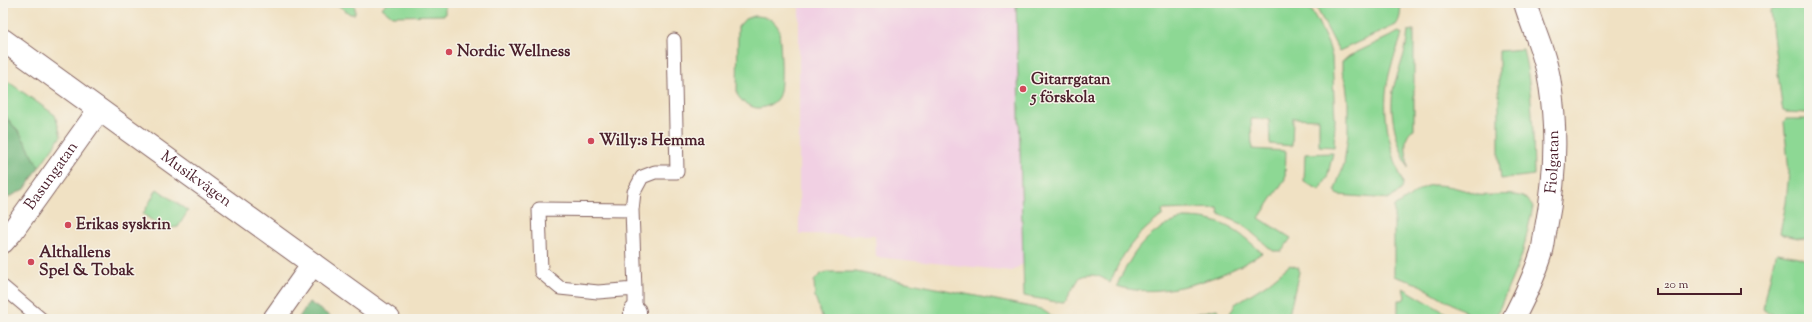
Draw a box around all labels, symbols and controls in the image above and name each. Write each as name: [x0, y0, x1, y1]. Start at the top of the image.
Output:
place label: Nordic Wellness: [457, 41, 570, 64]
marker: Nordic Wellness: [444, 47, 454, 57]
place label: Gitarrgatan 5 förskola: [1029, 69, 1111, 110]
marker: Gitarrgatan 5 förskola: [1018, 84, 1028, 94]
street label: Fiolgatan: [1540, 129, 1566, 195]
place label: Willy:s Hemma: [599, 130, 706, 153]
marker: Willy:s Hemma: [586, 136, 596, 146]
street label: Basungatan: [19, 137, 85, 215]
street label: Musikvägen: [155, 146, 237, 213]
place label: Erikas syskrin: [76, 214, 172, 237]
marker: Erikas syskrin: [63, 220, 73, 230]
place label: Althallens Spel & Tobak: [39, 242, 135, 283]
marker: Althallens Spel & Tobak: [26, 257, 36, 267]
scale bar: [1658, 270, 1741, 296]
text: 20 m: [1664, 276, 1689, 294]

